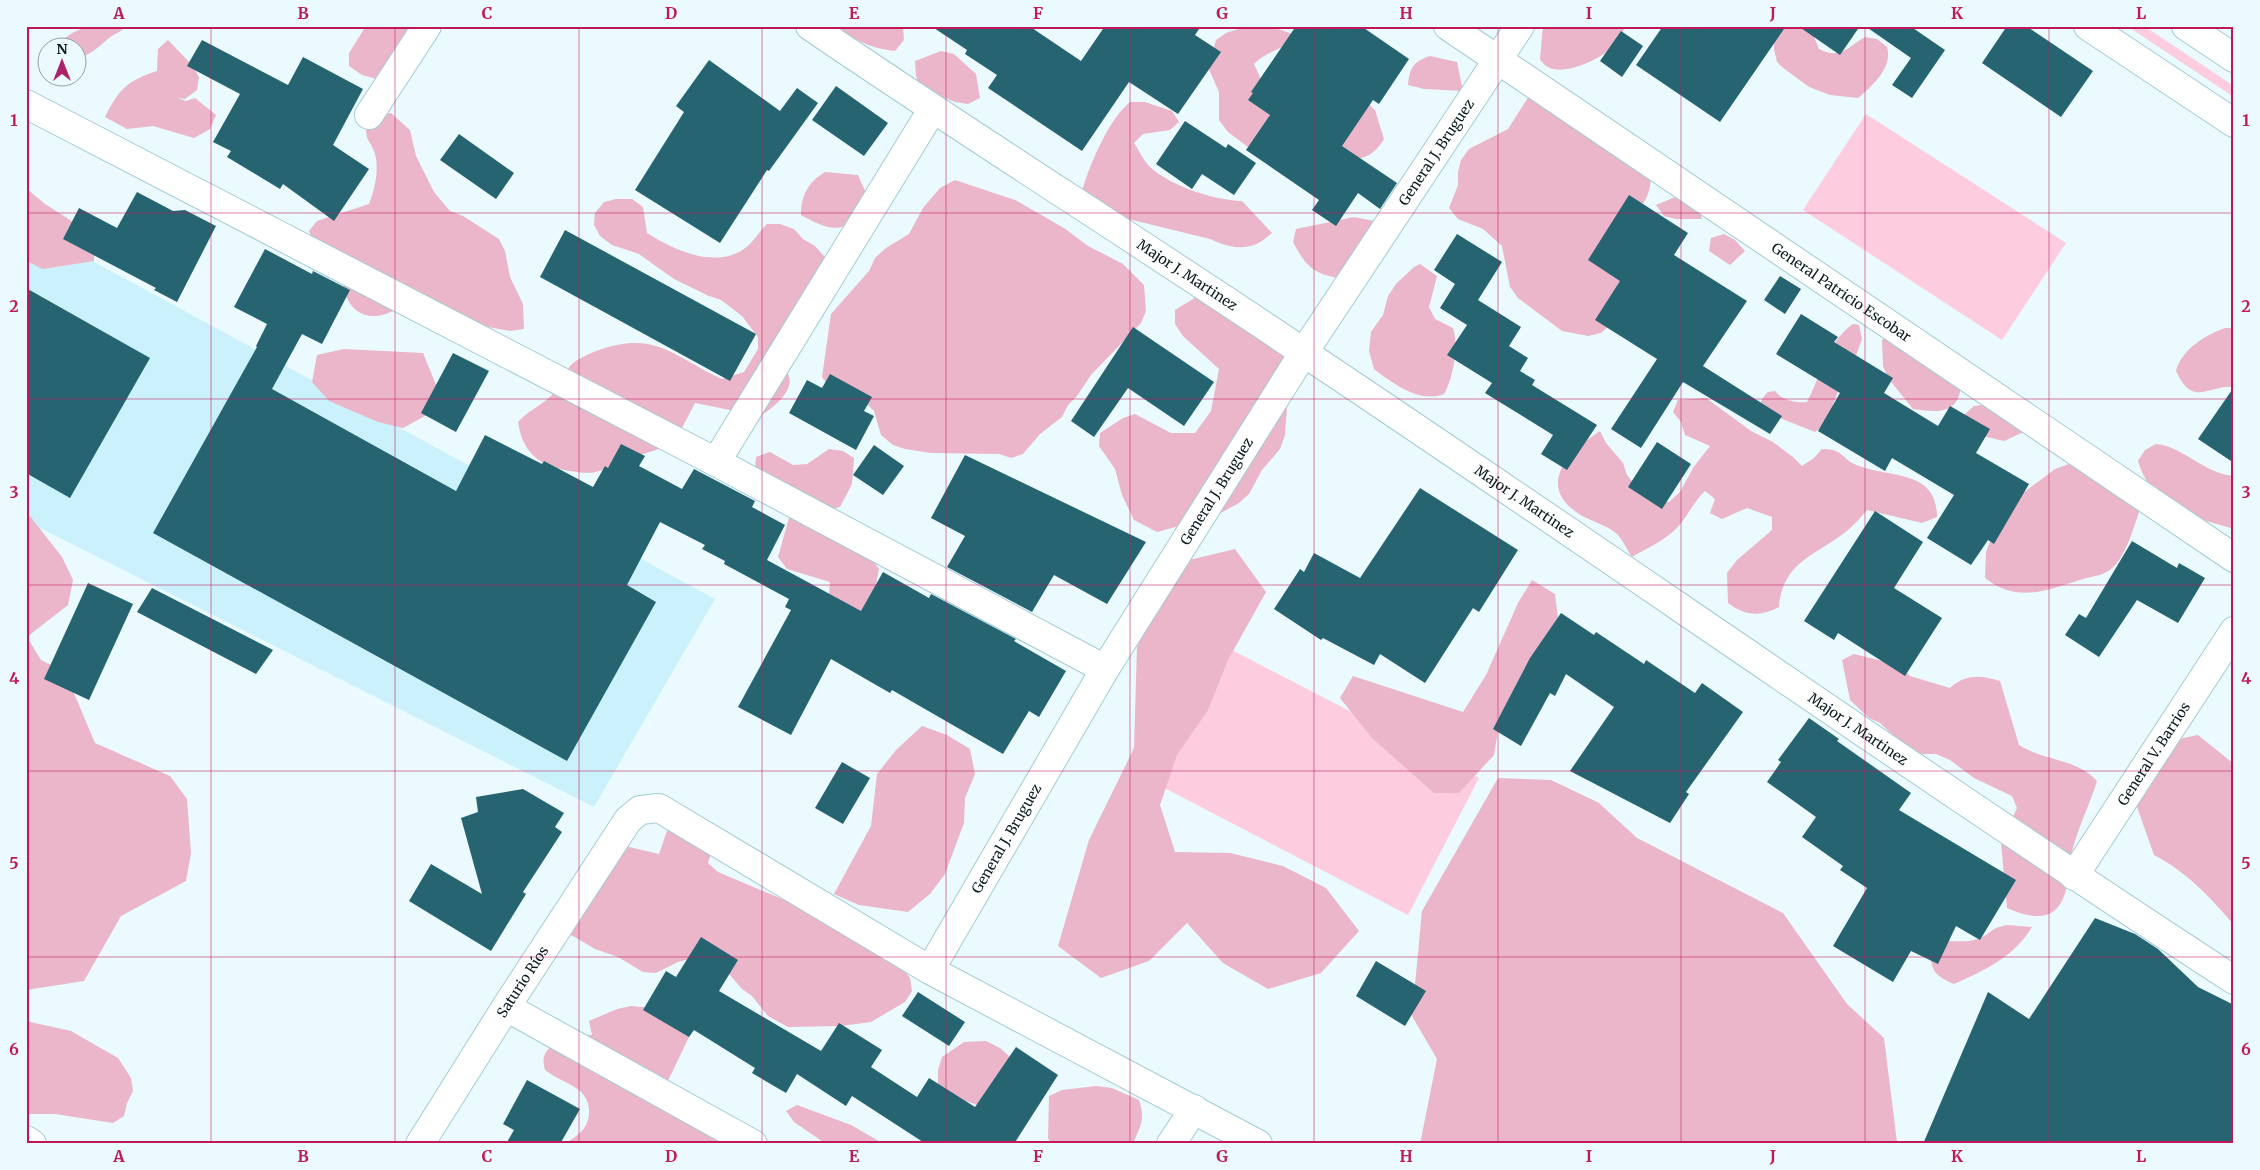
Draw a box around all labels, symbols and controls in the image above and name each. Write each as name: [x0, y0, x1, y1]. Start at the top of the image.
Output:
text: A: [112, 3, 125, 23]
text: B: [297, 3, 309, 23]
text: C: [482, 3, 492, 23]
text: D: [665, 3, 677, 23]
text: E: [849, 3, 860, 23]
text: F: [1033, 3, 1043, 23]
text: G: [1216, 3, 1228, 23]
text: H: [1399, 3, 1413, 23]
text: I: [1586, 3, 1592, 23]
text: J: [1769, 3, 1776, 23]
text: K: [1951, 3, 1963, 23]
text: L: [2136, 3, 2146, 23]
north arrow: [38, 38, 88, 88]
text: N: [56, 40, 68, 58]
street label: General J. Bruguez: [1395, 95, 1478, 209]
text: 1: [10, 110, 18, 130]
text: 1: [2242, 110, 2250, 130]
street label: Major J. Martinez: [1134, 235, 1241, 315]
street label: General Patricio Escobar: [1768, 239, 1915, 346]
text: 2: [9, 296, 19, 316]
text: 2: [2241, 296, 2251, 316]
street label: General J. Bruguez: [1176, 434, 1257, 548]
street label: Major J. Martinez: [1471, 461, 1578, 542]
text: 3: [9, 482, 19, 502]
text: 3: [2241, 482, 2251, 502]
text: 4: [9, 668, 19, 688]
text: 4: [2241, 668, 2251, 688]
street label: Major J. Martinez: [1805, 689, 1912, 769]
street label: General V. Barrios: [2114, 699, 2194, 809]
street label: General J. Bruguez: [968, 780, 1045, 897]
text: 5: [9, 853, 19, 873]
text: 5: [2241, 853, 2251, 873]
street label: Saturio Ríos: [493, 942, 552, 1021]
text: 6: [9, 1039, 19, 1059]
text: 6: [2241, 1039, 2251, 1059]
text: A: [112, 1146, 125, 1166]
text: B: [297, 1146, 309, 1166]
text: C: [482, 1146, 492, 1166]
text: D: [665, 1146, 677, 1166]
text: E: [849, 1146, 860, 1166]
text: F: [1033, 1146, 1043, 1166]
text: G: [1216, 1146, 1228, 1166]
text: H: [1399, 1146, 1413, 1166]
text: I: [1586, 1146, 1592, 1166]
text: J: [1769, 1146, 1776, 1166]
text: K: [1951, 1146, 1963, 1166]
text: L: [2136, 1146, 2146, 1166]

